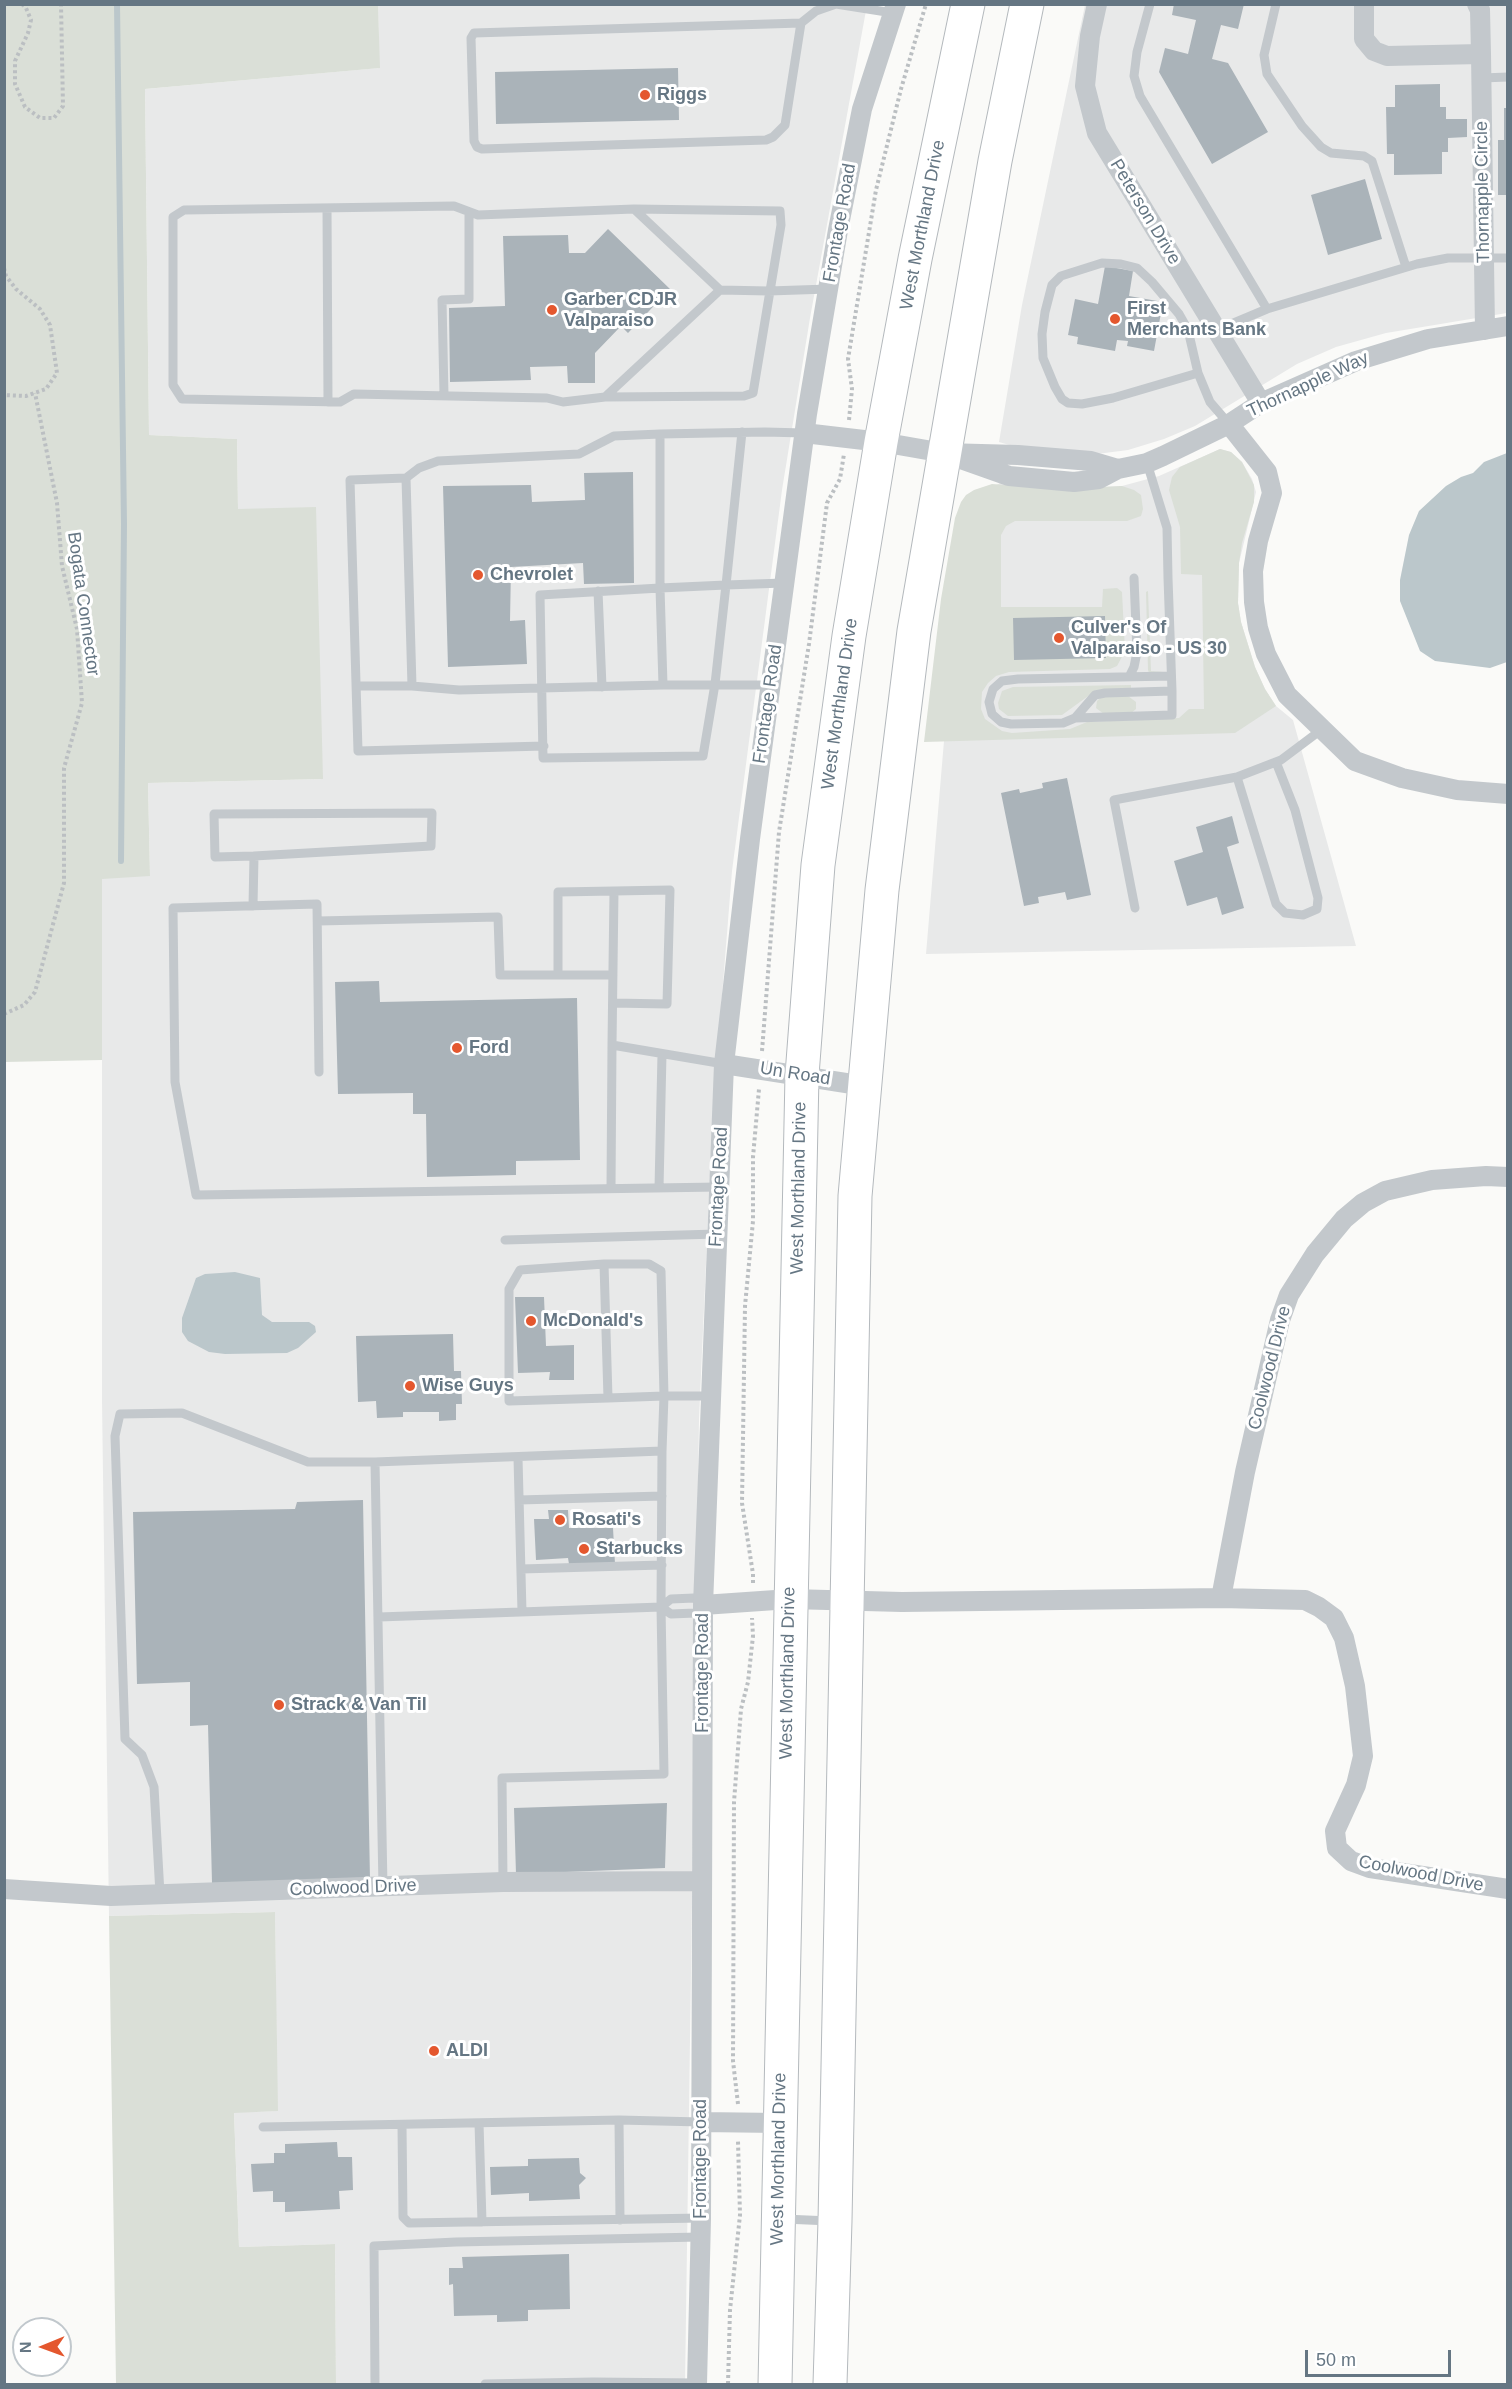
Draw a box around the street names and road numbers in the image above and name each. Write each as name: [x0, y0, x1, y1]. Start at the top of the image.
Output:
street label: Thornapple Circle: [1471, 121, 1495, 263]
street label: West Morthland Drive: [896, 138, 950, 312]
street label: Peterson Drive: [1105, 155, 1185, 269]
street label: Frontage Road: [819, 162, 861, 284]
street label: Thornapple Way: [1244, 347, 1372, 423]
street label: Bogata Connector: [62, 531, 104, 677]
street label: West Morthland Drive: [817, 617, 863, 791]
street label: Frontage Road: [749, 643, 787, 765]
street label: Un Road: [758, 1058, 832, 1090]
street label: West Morthland Drive: [787, 1101, 811, 1275]
street label: Frontage Road: [705, 1126, 733, 1248]
street label: Coolwood Drive: [1244, 1304, 1296, 1432]
street label: West Morthland Drive: [776, 1586, 800, 1760]
street label: Frontage Road: [692, 1613, 714, 1733]
street label: Coolwood Drive: [1357, 1851, 1485, 1897]
street label: Coolwood Drive: [289, 1875, 417, 1901]
street label: West Morthland Drive: [767, 2072, 791, 2246]
street label: Frontage Road: [690, 2099, 712, 2219]

